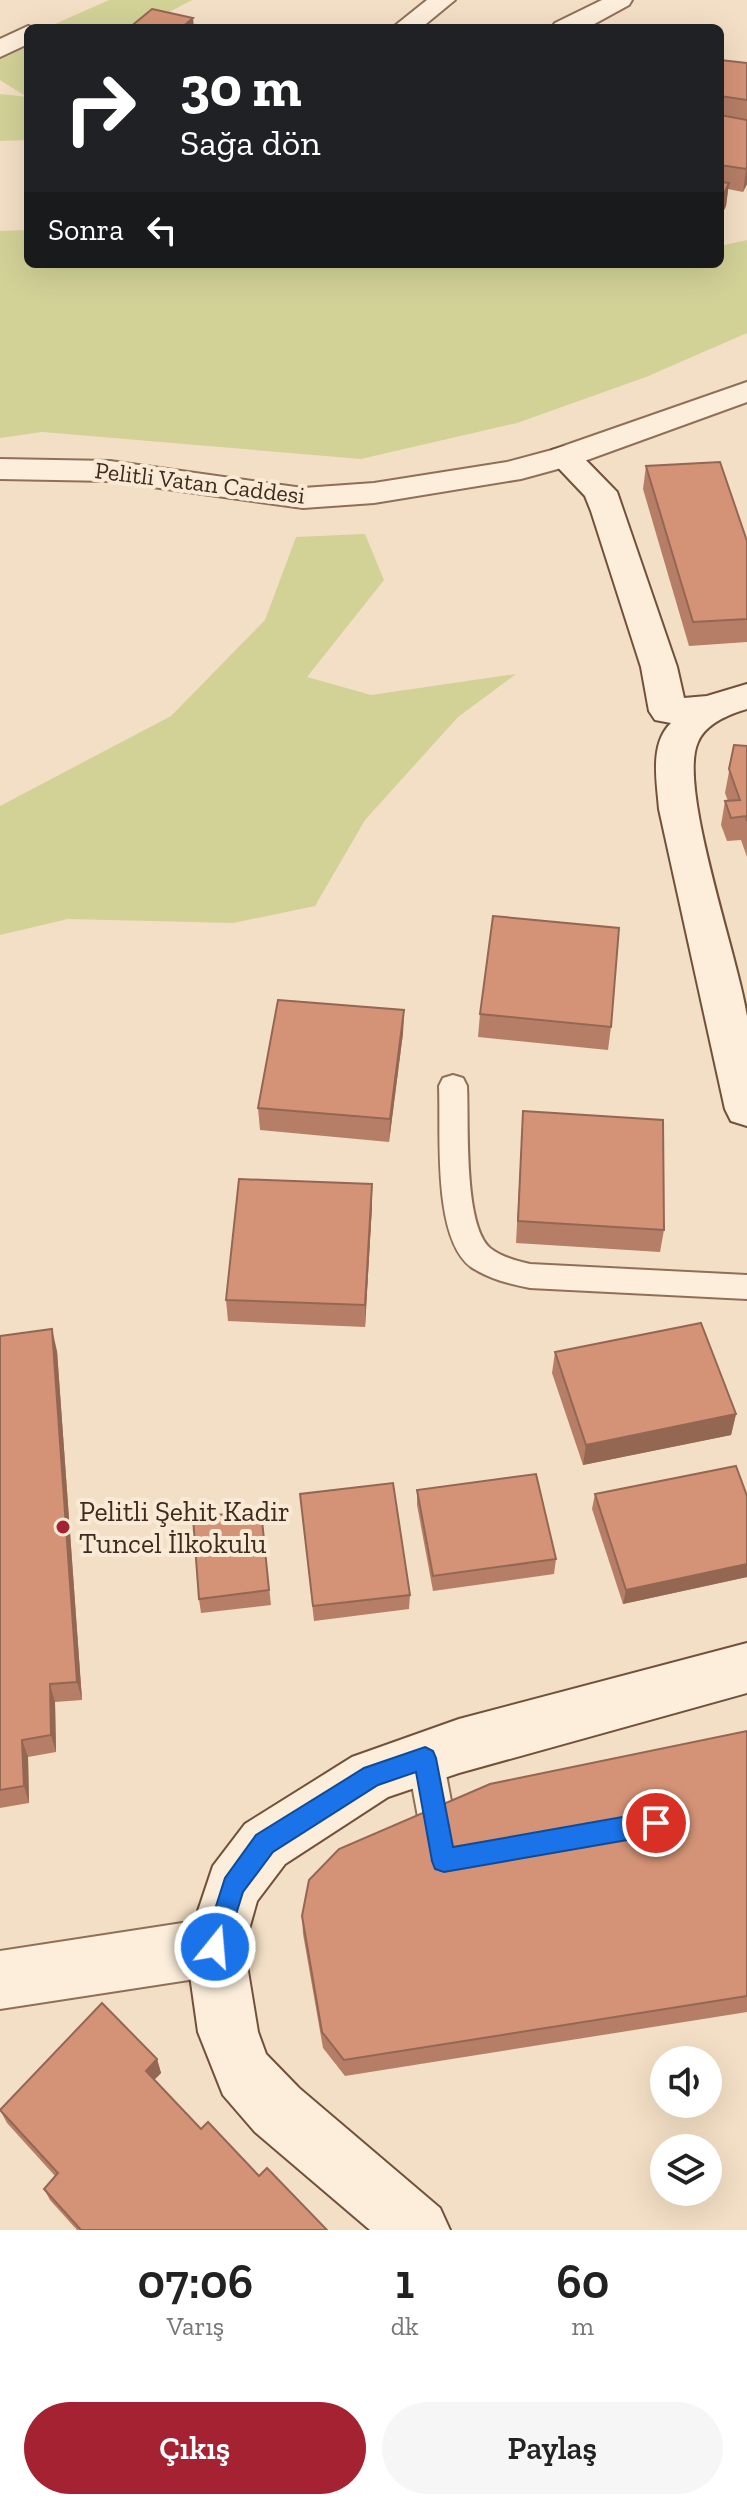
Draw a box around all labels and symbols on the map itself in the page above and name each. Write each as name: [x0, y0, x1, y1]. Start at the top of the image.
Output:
street label: Pelitli Vatan Caddesi: [93, 455, 307, 510]
place label: Pelitli Şehit Kadir Tuncel İlkokulu: [79, 1495, 290, 1560]
marker: Pelitli Şehit Kadir Tuncel İlkokulu: [54, 1518, 72, 1536]
pin: [622, 1789, 690, 1857]
position arrow: [173, 1905, 257, 1989]

